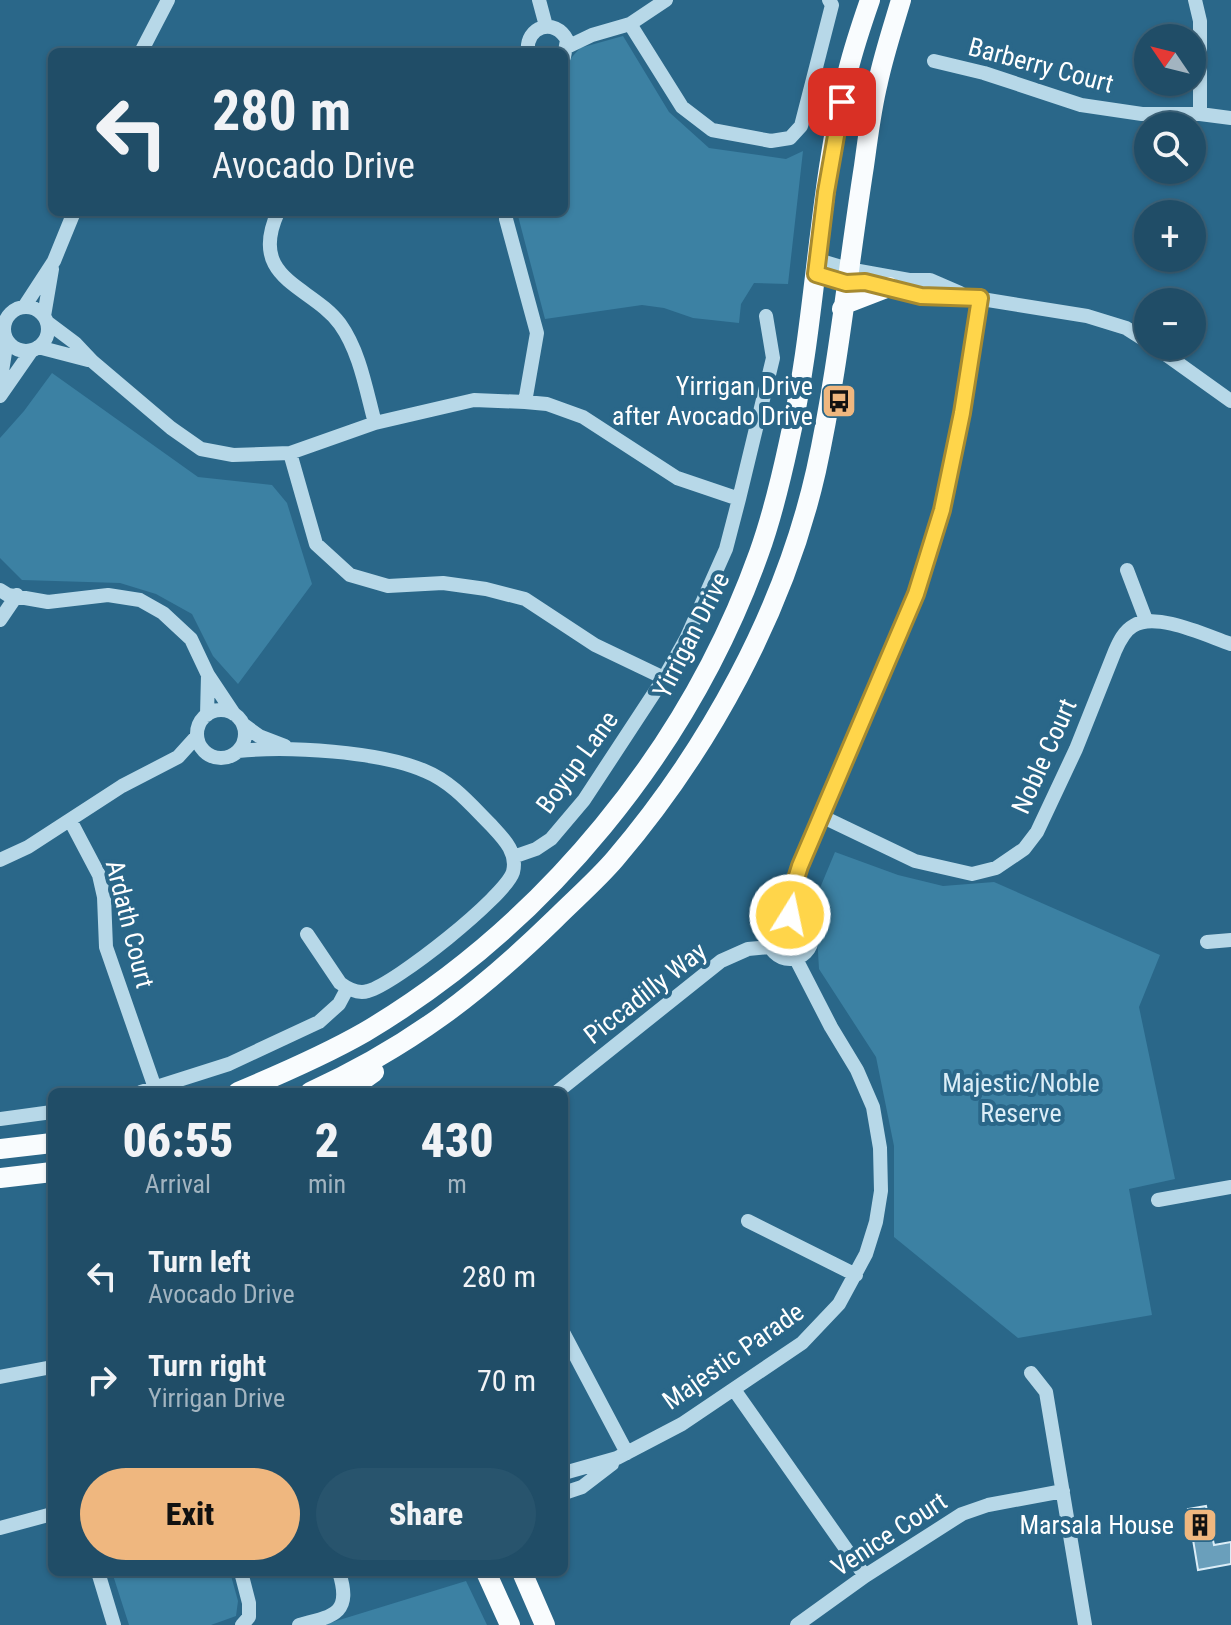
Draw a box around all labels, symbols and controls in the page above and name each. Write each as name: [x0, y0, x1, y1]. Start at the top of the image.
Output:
north arrow: [1134, 24, 1206, 96]
map controls: [1134, 24, 1206, 360]
street label: Barberry Court: [965, 31, 1117, 99]
pin: [808, 68, 876, 136]
text: 280 m: [212, 78, 351, 144]
icon: left: [80, 80, 184, 184]
icon: arrive: [820, 80, 864, 124]
button: search: [1134, 112, 1206, 184]
text: Avocado Drive: [212, 145, 415, 187]
button: +: [1134, 200, 1206, 272]
button: −: [1134, 288, 1206, 360]
place label: Yirrigan Drive after Avocado Drive: [612, 371, 813, 431]
bus stop icon: Yirrigan Drive after Avocado Drive: [820, 382, 858, 420]
street label: Yirrigan Drive: [647, 567, 735, 703]
street label: Noble Court: [1005, 694, 1083, 818]
street label: Boyup Lane: [530, 705, 624, 819]
street label: Ardath Court: [100, 857, 160, 991]
position arrow: [748, 873, 832, 957]
street label: Piccadilly Way: [578, 936, 712, 1050]
park label: Majestic/Noble Reserve: [942, 1068, 1100, 1128]
text: 06:55: [122, 1112, 234, 1169]
text: 2: [315, 1112, 339, 1169]
text: 430: [420, 1112, 494, 1169]
text: Arrival: [145, 1169, 211, 1199]
text: min: [308, 1169, 346, 1199]
text: m: [447, 1169, 467, 1199]
text: Turn left: [148, 1244, 251, 1279]
icon: left: [80, 1254, 124, 1298]
text: 280 m: [462, 1259, 536, 1294]
text: Avocado Drive: [148, 1279, 295, 1309]
street label: Majestic Parade: [657, 1296, 809, 1416]
text: Turn right: [148, 1348, 266, 1383]
icon: right: [80, 1358, 124, 1402]
text: 70 m: [477, 1363, 536, 1398]
text: Yirrigan Drive: [148, 1383, 285, 1413]
button: Exit: [80, 1468, 300, 1560]
button: Share: [316, 1468, 536, 1560]
street label: Venice Court: [826, 1486, 952, 1582]
building icon: Marsala House: [1181, 1506, 1219, 1544]
place label: Marsala House: [1019, 1510, 1174, 1540]

